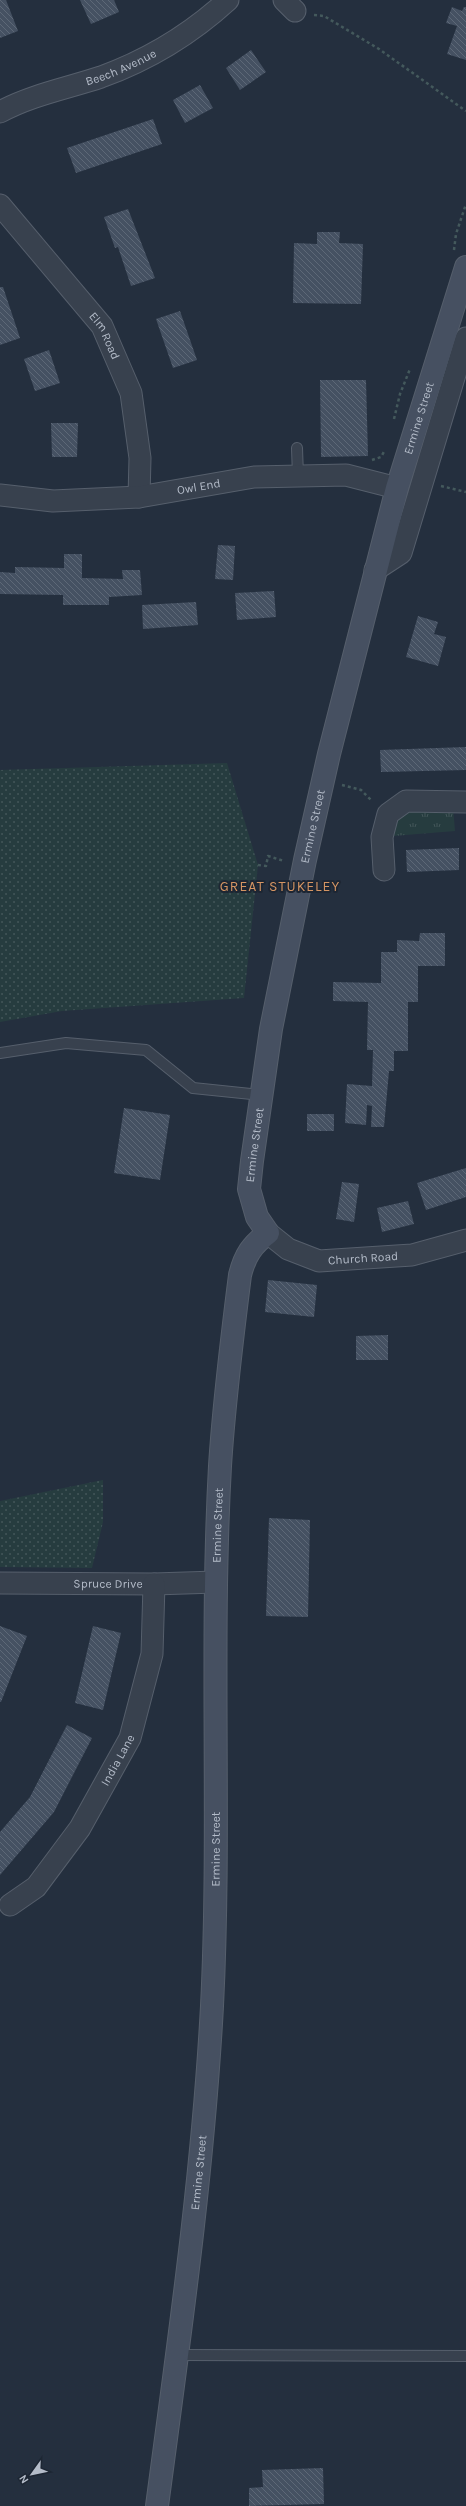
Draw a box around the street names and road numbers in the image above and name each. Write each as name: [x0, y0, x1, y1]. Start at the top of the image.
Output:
street label: Beech Avenue: [84, 46, 159, 88]
street label: Elm Road: [86, 309, 123, 362]
street label: Ermine Street: [401, 380, 437, 456]
street label: Owl End: [176, 476, 221, 497]
street label: Ermine Street: [297, 788, 328, 865]
street label: Ermine Street: [243, 1106, 267, 1183]
street label: Church Road: [328, 1249, 399, 1267]
street label: Ermine Street: [209, 1487, 226, 1563]
street label: Spruce Drive: [73, 1576, 143, 1591]
street label: India Lane: [98, 1732, 138, 1788]
street label: Ermine Street: [208, 1811, 223, 1887]
street label: Ermine Street: [188, 2134, 209, 2211]

